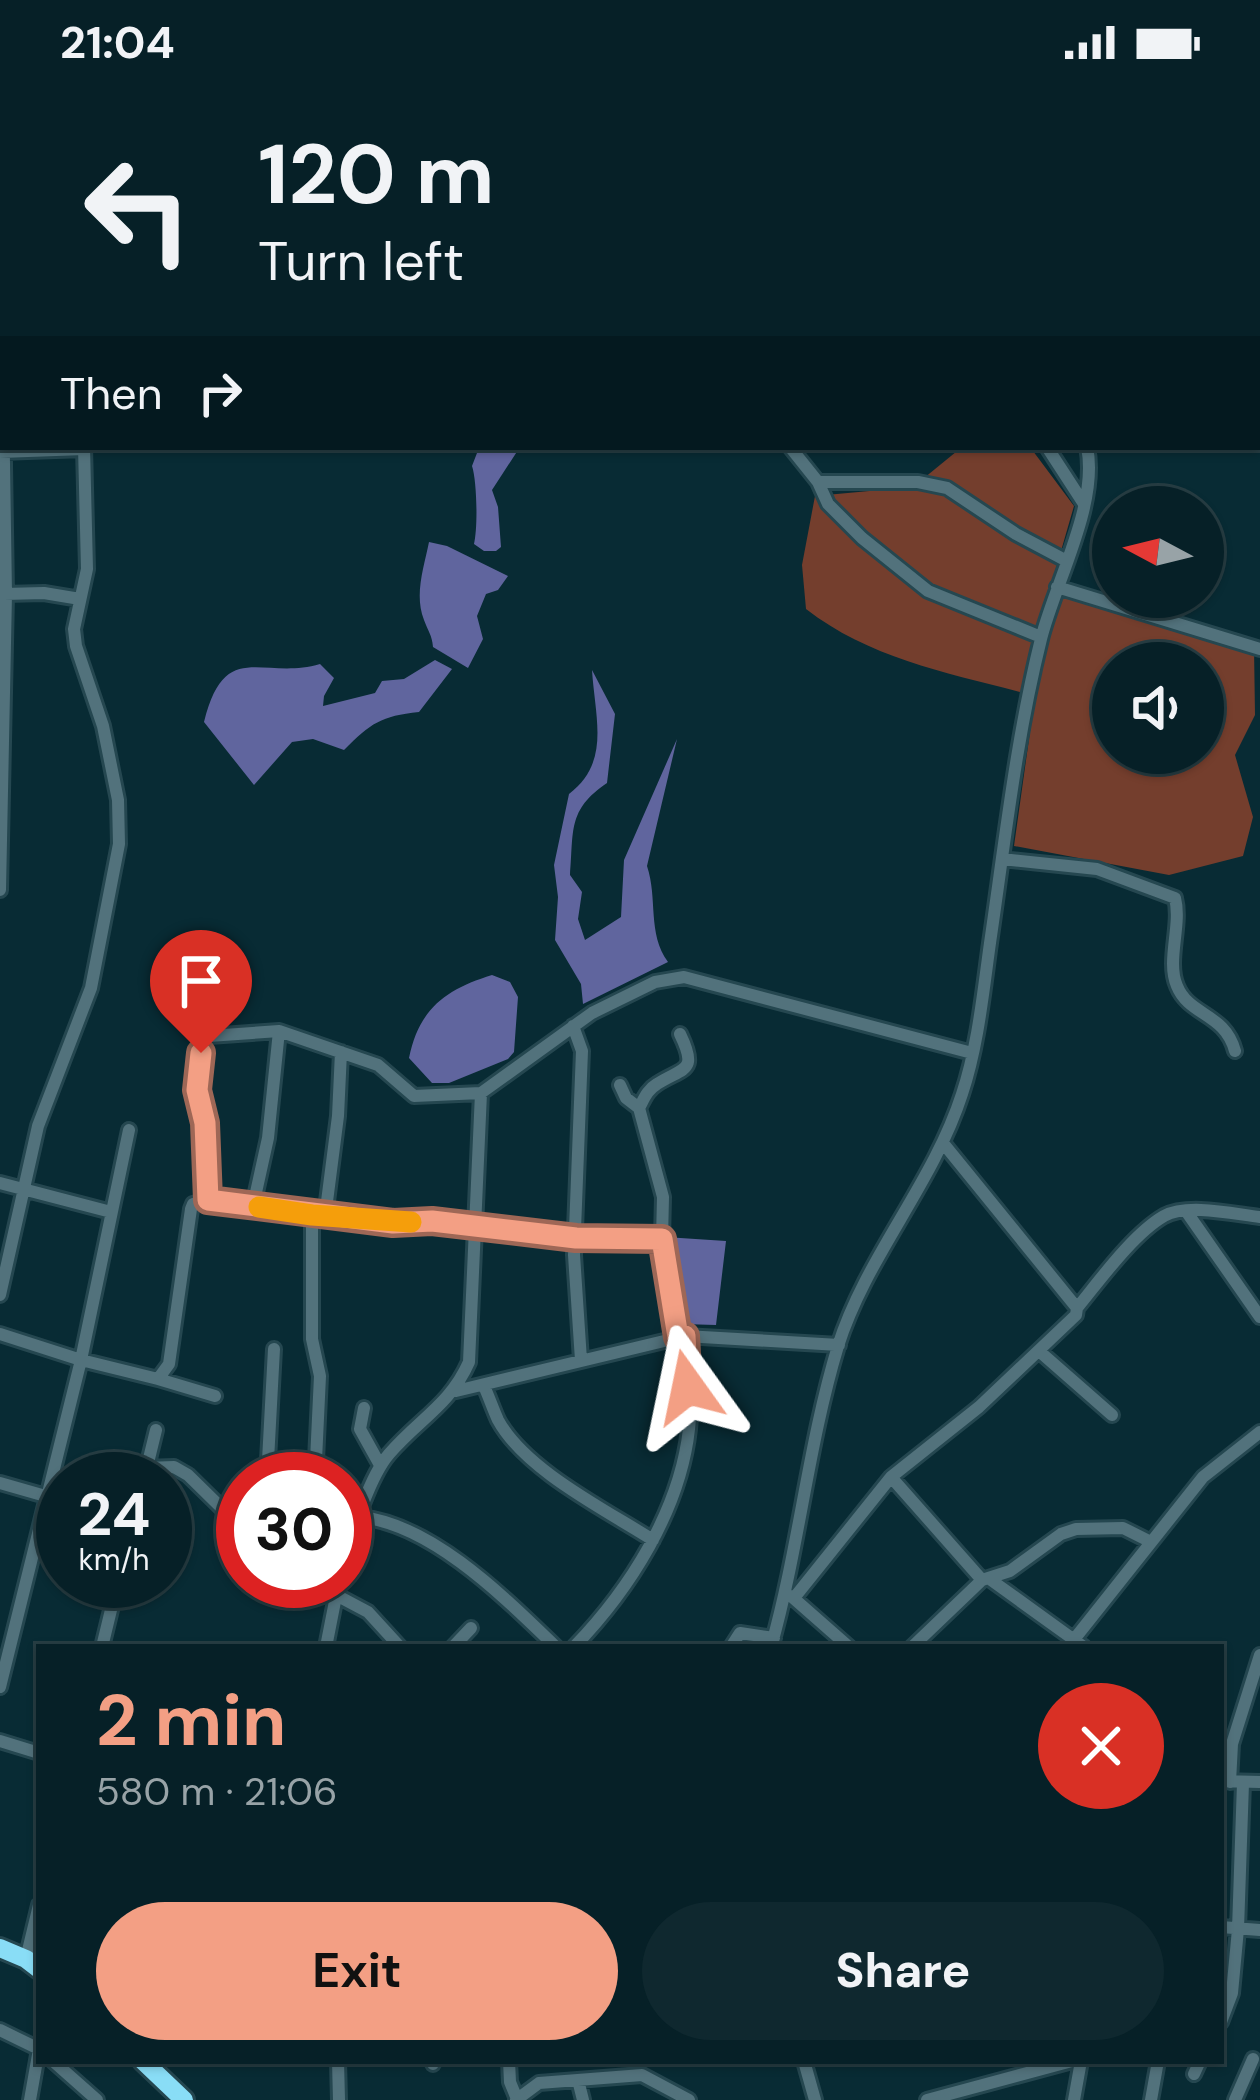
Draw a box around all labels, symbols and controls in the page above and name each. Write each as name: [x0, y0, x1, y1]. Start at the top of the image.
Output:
text: 21:04: [60, 13, 175, 72]
text: 120 m: [258, 120, 495, 229]
icon: left: [60, 132, 216, 288]
text: Turn left: [258, 226, 464, 297]
icon: right: [187, 360, 253, 426]
text: Then: [60, 364, 163, 423]
north arrow: [1092, 486, 1224, 618]
map controls: [1092, 486, 1224, 774]
button: sound: [1092, 642, 1224, 774]
pin: [150, 930, 252, 1053]
icon: arrive: [168, 948, 234, 1014]
position arrow: [625, 1324, 751, 1450]
speed limit sign: 30: [216, 1452, 372, 1608]
text: 24: [77, 1475, 151, 1554]
text: km/h: [79, 1540, 149, 1579]
text: 2 min: [96, 1674, 286, 1767]
button: close: [1038, 1683, 1164, 1809]
text: 580 m · 21:06: [96, 1766, 337, 1817]
button: Exit: [96, 1902, 618, 2040]
button: Share: [642, 1902, 1164, 2040]

